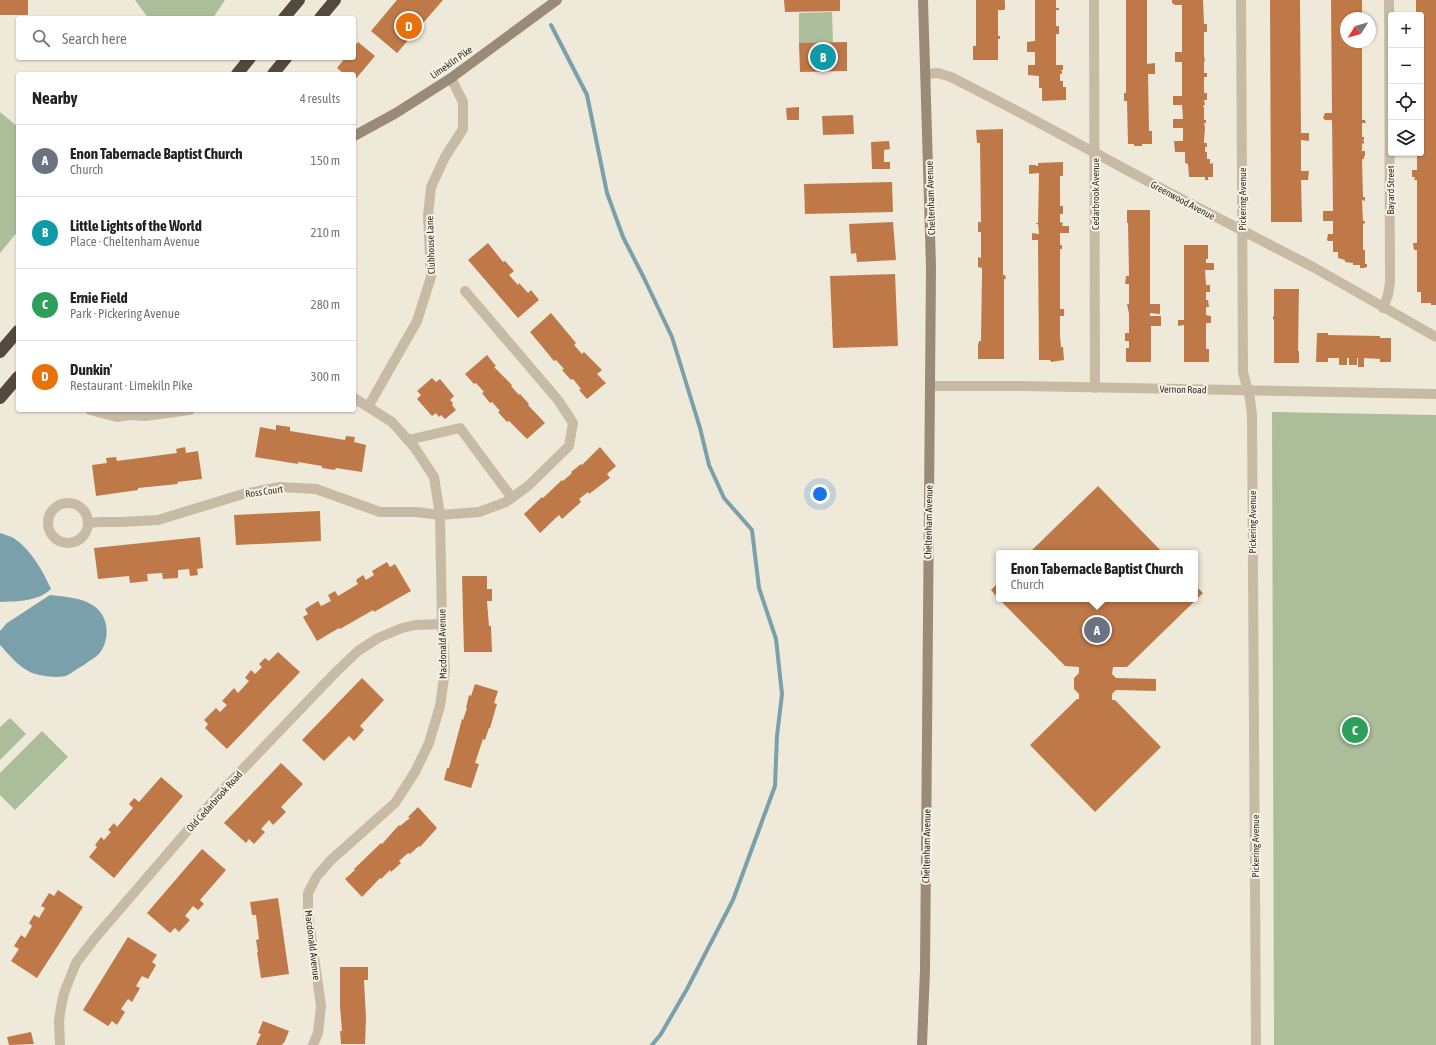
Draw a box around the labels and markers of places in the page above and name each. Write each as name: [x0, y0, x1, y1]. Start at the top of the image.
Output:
pin: D: [396, 11, 422, 41]
pin: B: [810, 42, 836, 72]
pin: A: [1084, 615, 1110, 645]
pin: C: [1342, 715, 1368, 745]

